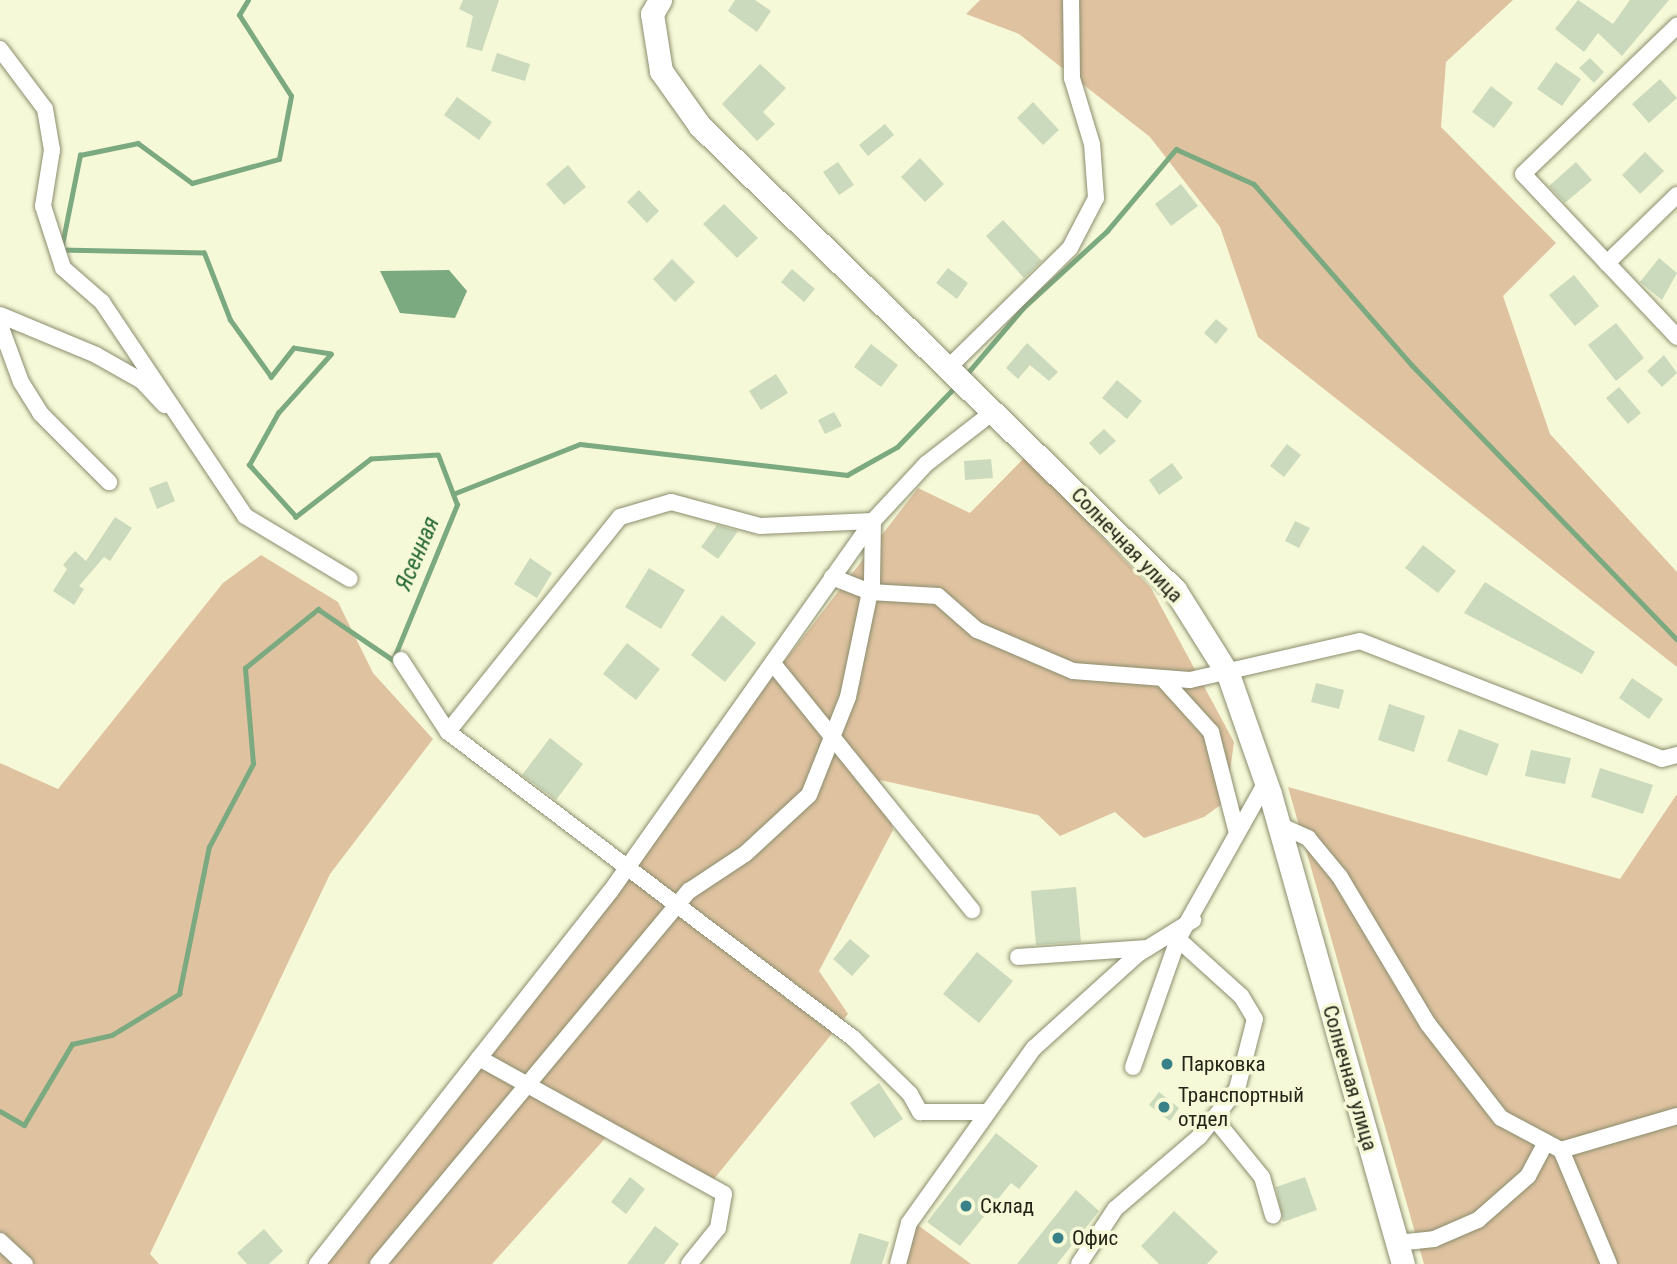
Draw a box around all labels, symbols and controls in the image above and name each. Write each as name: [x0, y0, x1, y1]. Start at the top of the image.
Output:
street label: Солнечная улица: [1066, 482, 1188, 608]
water label: Ясенная: [390, 513, 446, 595]
street label: Солнечная улица: [1317, 1002, 1383, 1154]
place label: Парковка: [1181, 1051, 1266, 1077]
marker: Парковка: [1159, 1056, 1175, 1072]
place label: Транспортный отдел: [1178, 1082, 1304, 1132]
marker: Транспортный отдел: [1156, 1099, 1172, 1115]
place label: Склад: [980, 1193, 1034, 1219]
marker: Склад: [958, 1198, 974, 1214]
place label: Офис: [1072, 1225, 1118, 1251]
marker: Офис: [1050, 1230, 1066, 1246]

